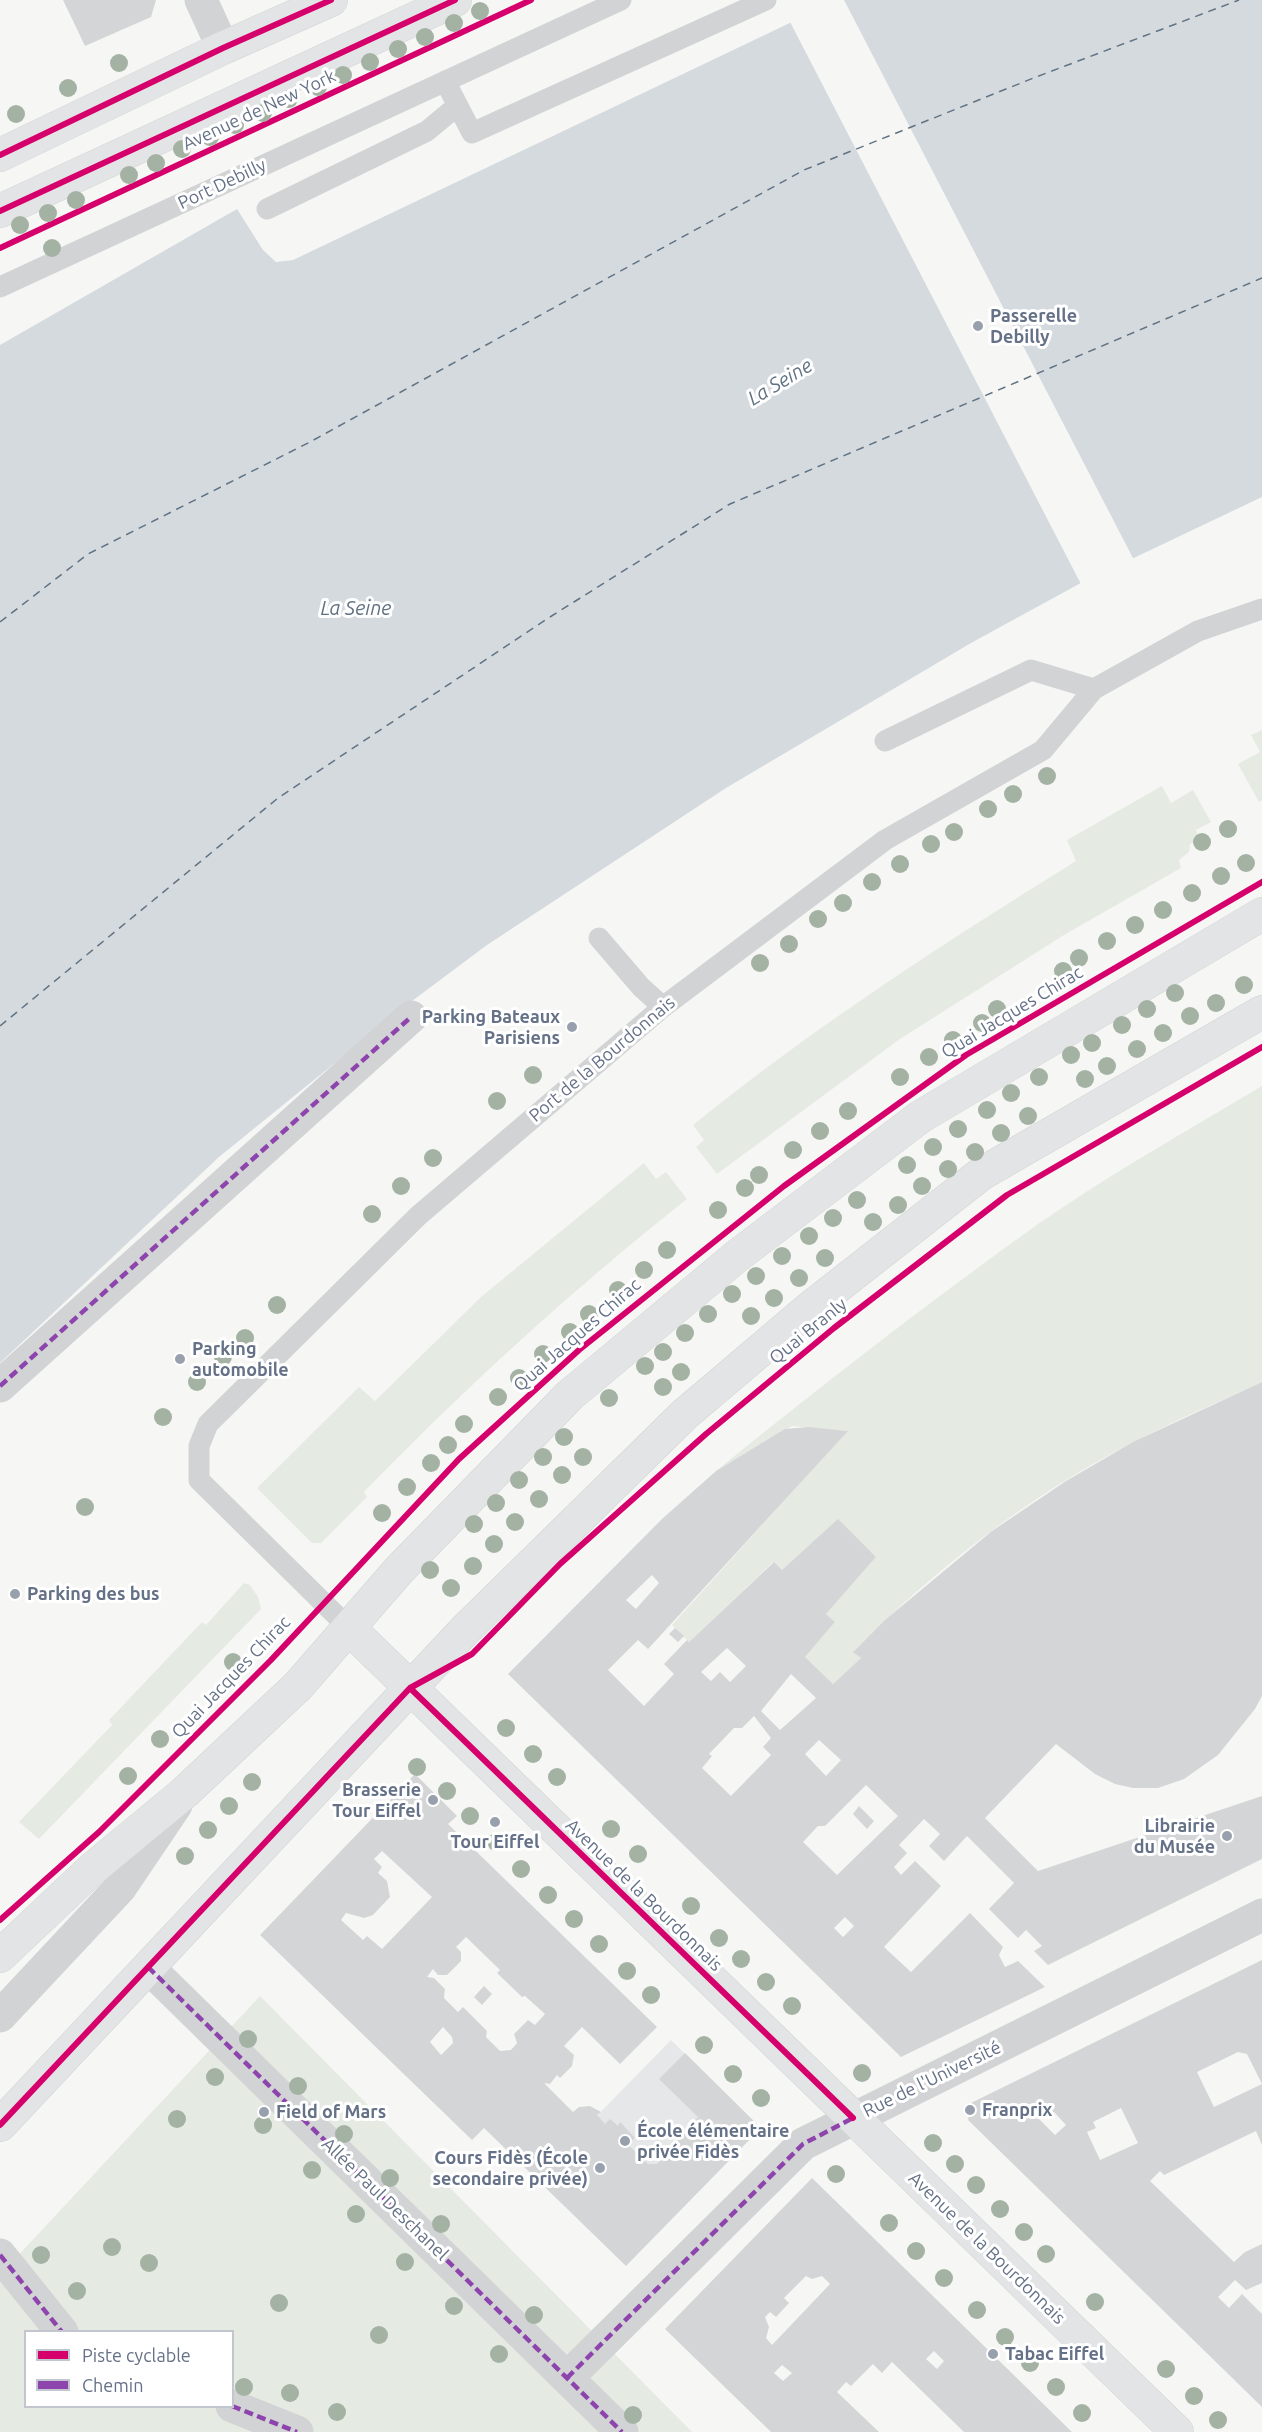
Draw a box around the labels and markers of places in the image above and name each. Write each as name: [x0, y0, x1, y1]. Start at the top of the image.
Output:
place label: Passerelle Debilly: [990, 305, 1077, 348]
marker: Passerelle Debilly: [971, 319, 985, 333]
place label: Parking Bateaux Parisiens: [422, 1006, 560, 1048]
marker: Parking Bateaux Parisiens: [565, 1020, 579, 1034]
place label: Parking automobile: [192, 1338, 289, 1380]
marker: Parking automobile: [173, 1352, 187, 1366]
place label: Parking des bus: [27, 1583, 159, 1605]
marker: Parking des bus: [8, 1587, 22, 1601]
place label: Brasserie Tour Eiffel: [332, 1779, 421, 1822]
marker: Brasserie Tour Eiffel: [426, 1793, 440, 1807]
marker: Tour Eiffel: [488, 1815, 502, 1829]
place label: Librairie du Musée: [1134, 1815, 1215, 1858]
marker: Librairie du Musée: [1220, 1829, 1234, 1843]
place label: Tour Eiffel: [451, 1831, 539, 1853]
place label: Franprix: [982, 2099, 1052, 2121]
place label: Field of Mars: [276, 2101, 386, 2123]
marker: Franprix: [963, 2103, 977, 2117]
marker: Field of Mars: [257, 2105, 271, 2119]
place label: École élémentaire privée Fidès: [637, 2120, 789, 2162]
marker: École élémentaire privée Fidès: [618, 2134, 632, 2148]
place label: Cours Fidès (École secondaire privée): [433, 2147, 588, 2190]
marker: Cours Fidès (École secondaire privée): [593, 2161, 607, 2175]
place label: Tabac Eiffel: [1005, 2343, 1104, 2365]
marker: Tabac Eiffel: [986, 2347, 1000, 2361]

